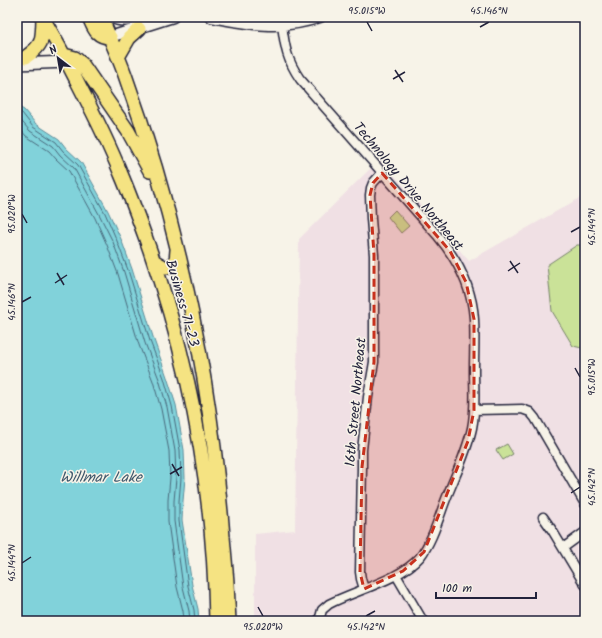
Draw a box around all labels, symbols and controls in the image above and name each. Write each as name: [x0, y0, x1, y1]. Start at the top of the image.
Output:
text: 95.015°W: [348, 3, 386, 19]
text: 45.146°N: [470, 3, 508, 19]
north arrow: [38, 38, 78, 78]
text: N: [46, 41, 61, 60]
street label: Technology Drive Northeast: [348, 117, 469, 256]
text: 95.020°W: [4, 194, 20, 234]
text: 45.144°N: [584, 208, 600, 246]
street label: Business 71-23: [159, 257, 205, 349]
text: 45.146°N: [4, 283, 20, 321]
street label: 16th Street Northeast: [339, 336, 373, 468]
text: 95.015°W: [584, 358, 600, 396]
water label: Willmar Lake: [60, 466, 143, 490]
text: 45.142°N: [584, 468, 600, 506]
text: 45.144°N: [4, 544, 20, 582]
scale bar: [436, 574, 536, 600]
text: 100 m: [442, 579, 473, 598]
text: 95.020°W: [243, 619, 283, 635]
text: 45.142°N: [347, 619, 385, 635]

